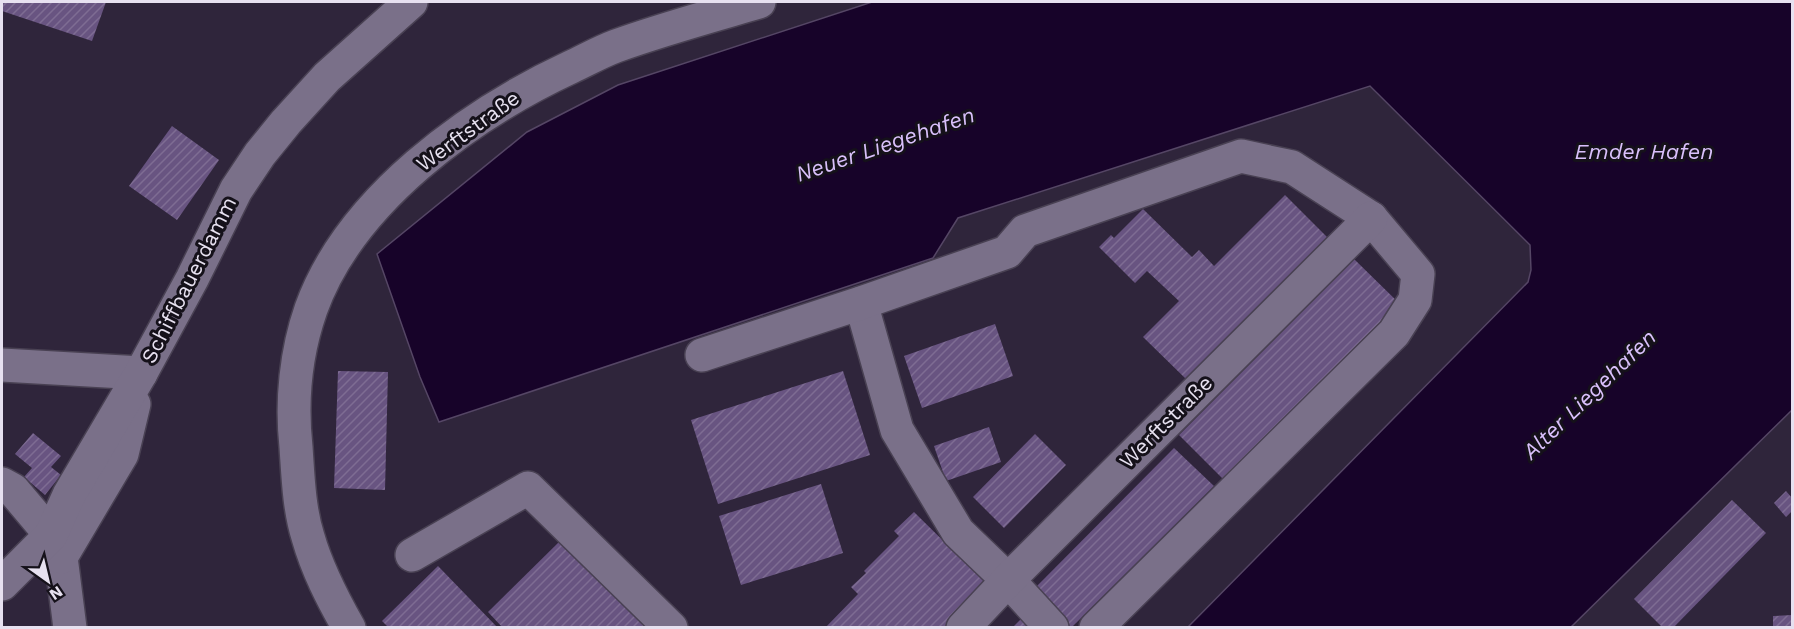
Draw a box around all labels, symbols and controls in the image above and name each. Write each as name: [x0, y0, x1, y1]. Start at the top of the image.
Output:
street label: Werftstraße: [411, 85, 524, 176]
water label: Neuer Liegehafen: [792, 102, 978, 187]
water label: Emder Hafen: [1574, 139, 1714, 164]
street label: Schiffbauerdamm: [136, 192, 241, 367]
water label: Alter Liegehafen: [1517, 324, 1661, 465]
street label: Werftstraße: [1114, 370, 1217, 473]
north arrow: [18, 551, 78, 611]
text: N: [46, 582, 66, 604]

